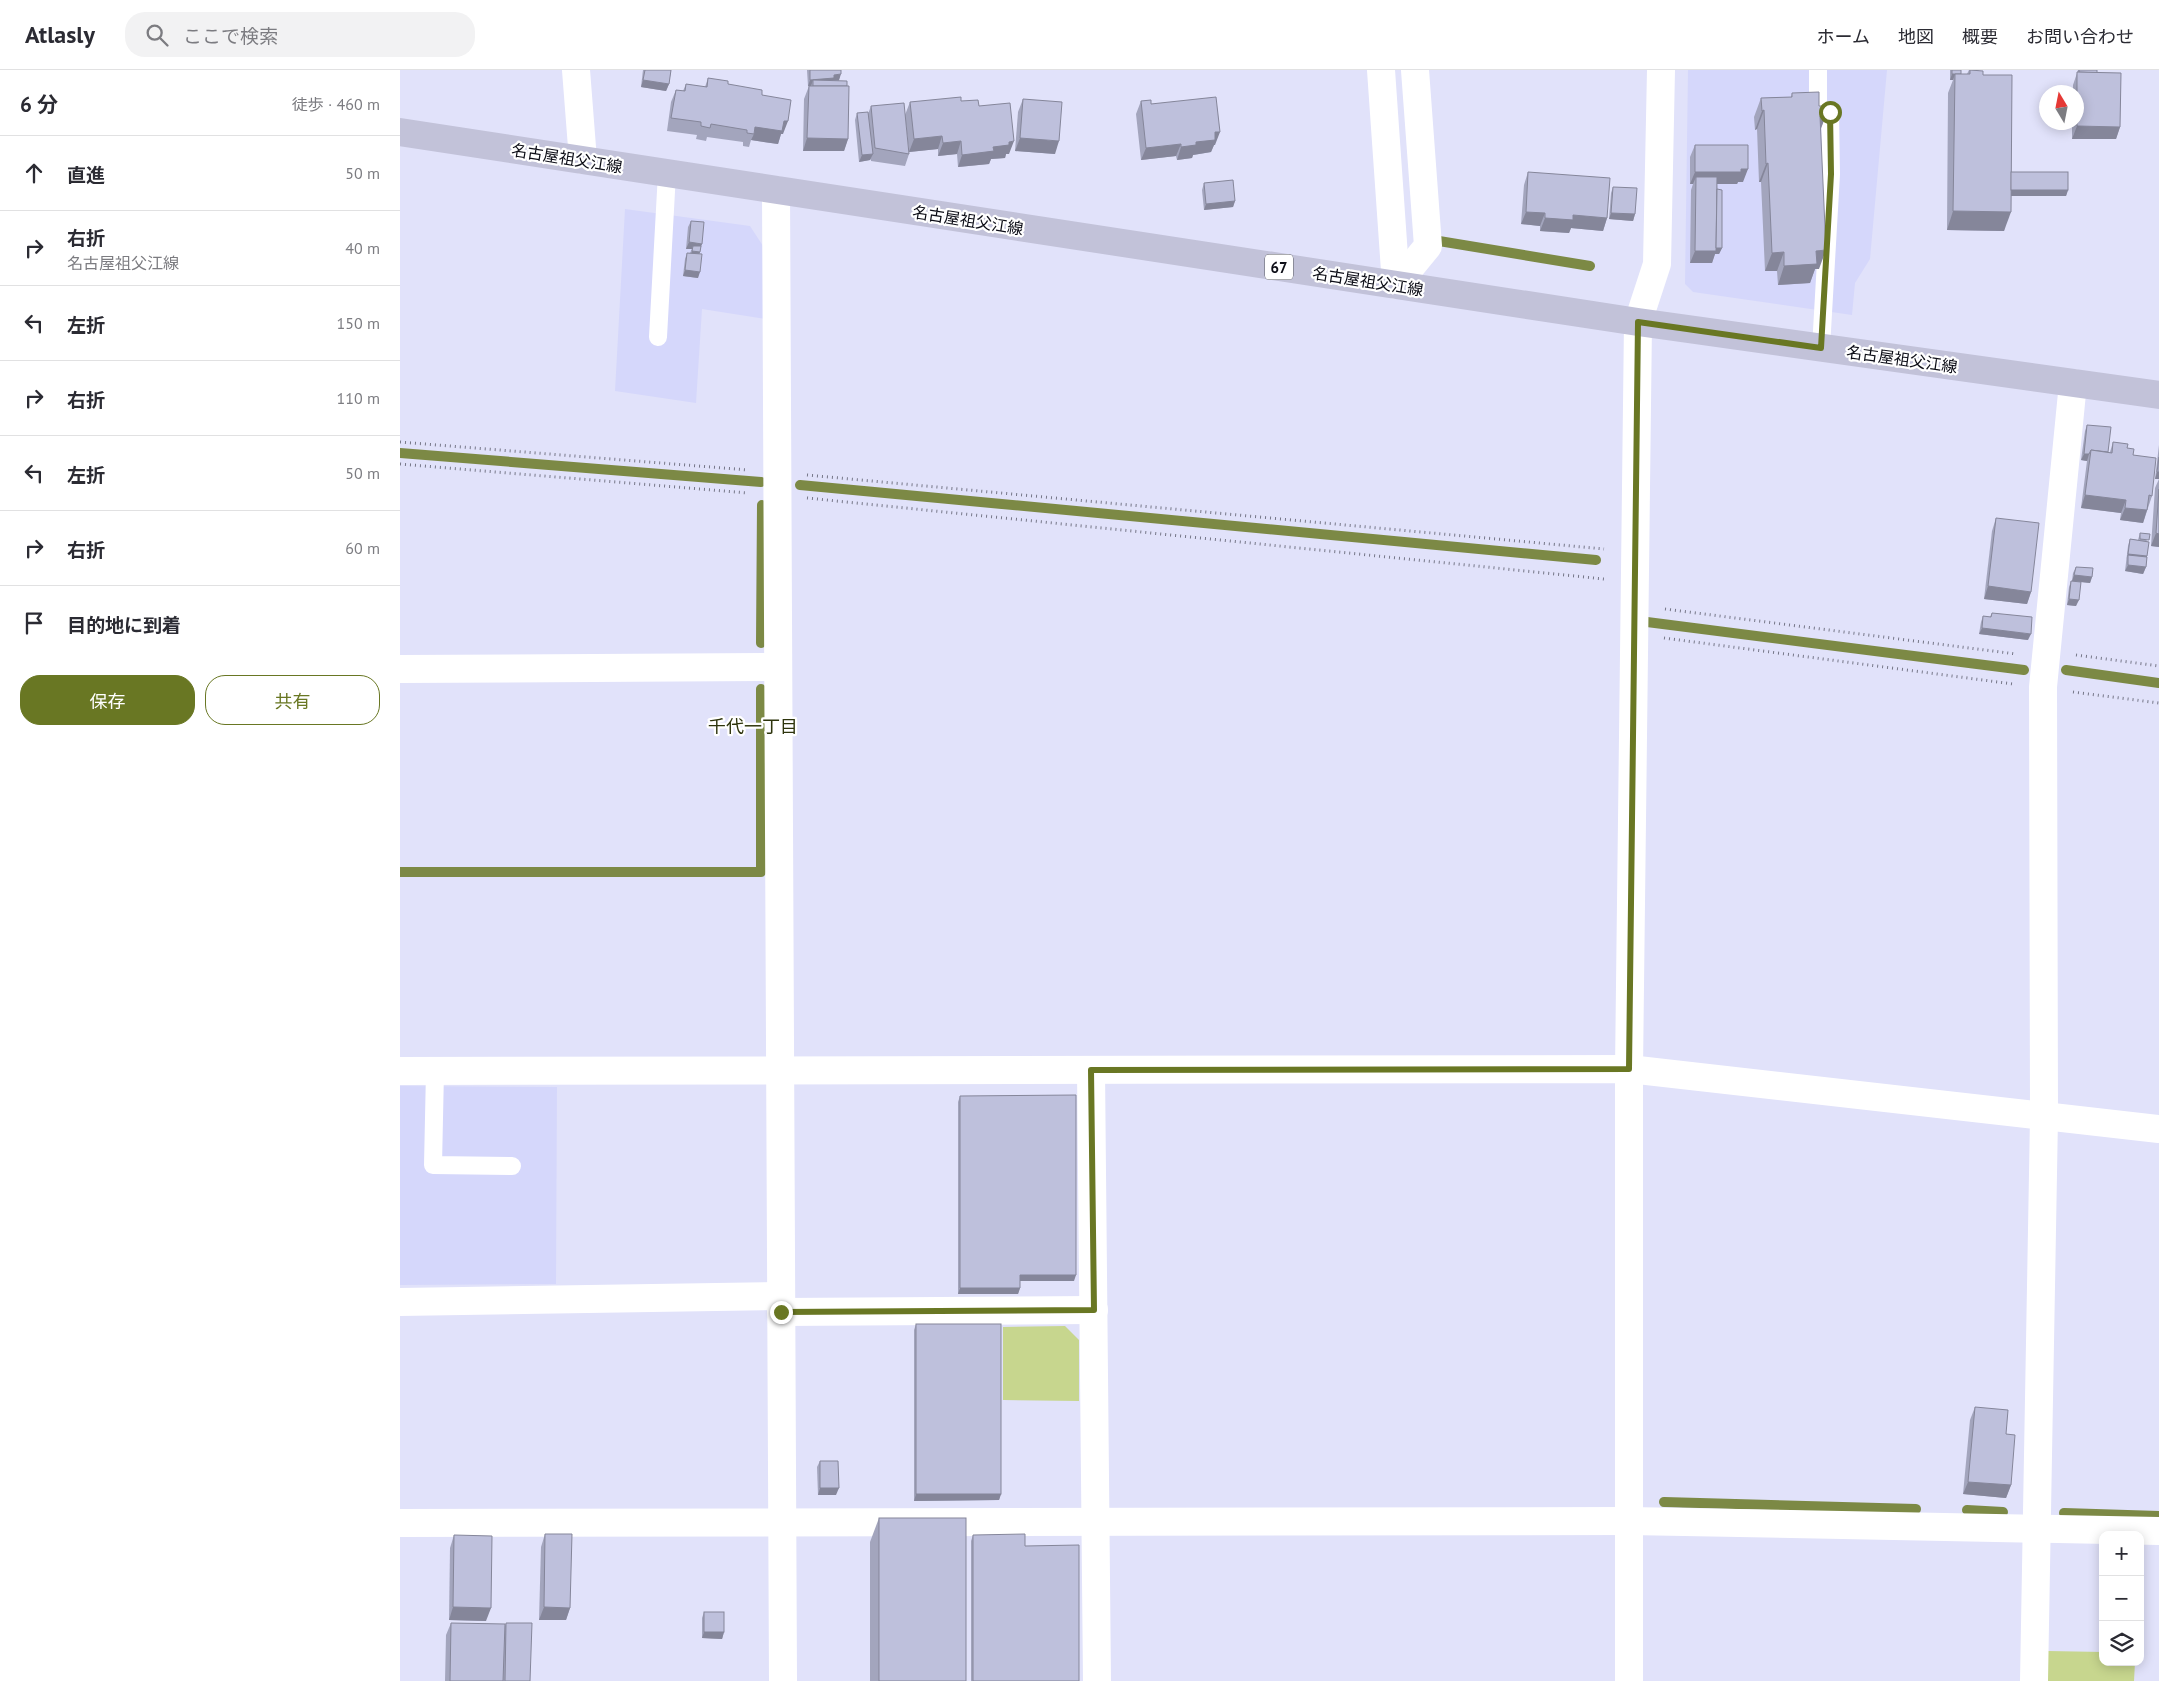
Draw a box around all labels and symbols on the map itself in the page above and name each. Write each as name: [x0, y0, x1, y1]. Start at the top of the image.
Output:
north arrow: [2039, 85, 2084, 130]
route start: [1819, 101, 1842, 124]
street label: 名古屋祖父江線: [510, 139, 624, 177]
street label: 名古屋祖父江線: [911, 201, 1025, 239]
road number: 67: [1265, 254, 1293, 280]
street label: 名古屋祖父江線: [1311, 262, 1425, 300]
street label: 名古屋祖父江線: [1845, 341, 1959, 377]
district label: 千代一丁目: [708, 715, 798, 738]
route end: [770, 1301, 793, 1324]

